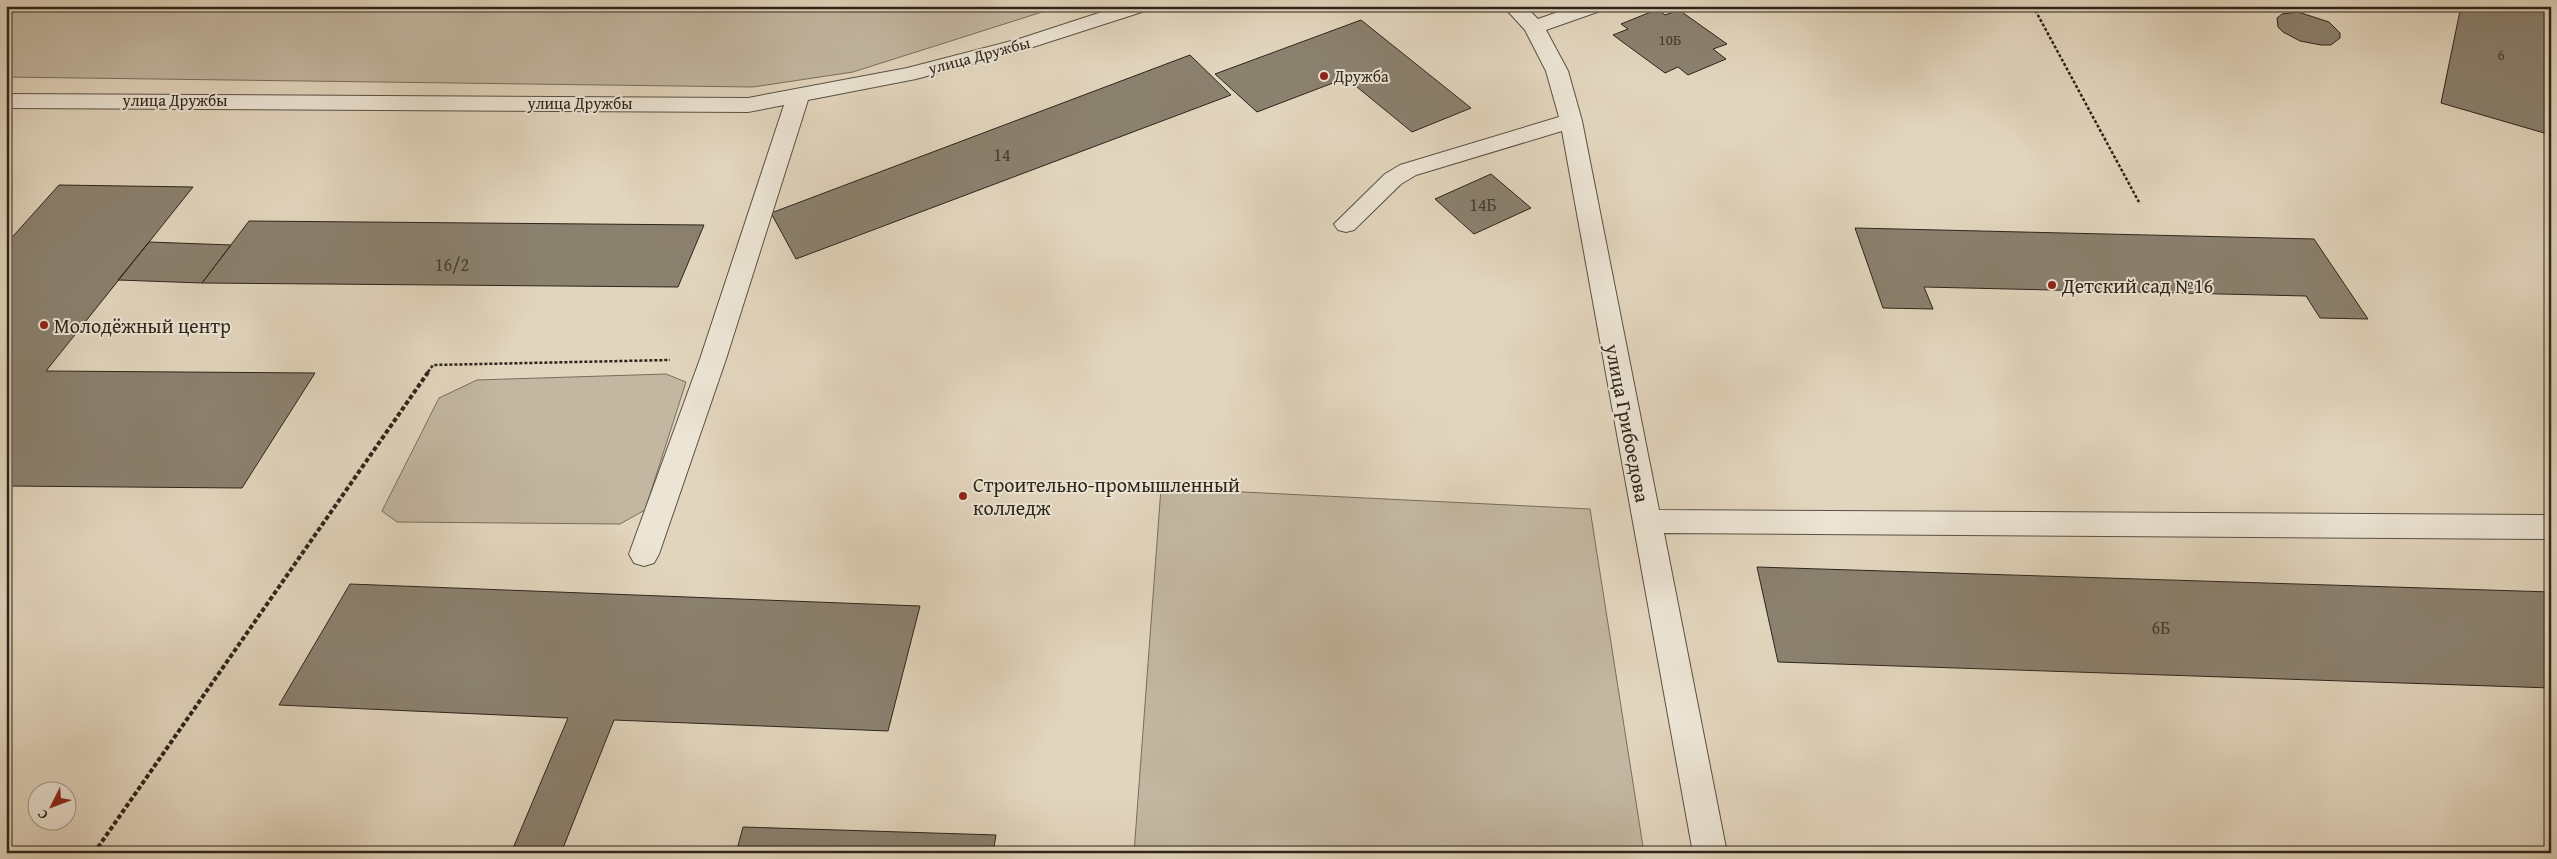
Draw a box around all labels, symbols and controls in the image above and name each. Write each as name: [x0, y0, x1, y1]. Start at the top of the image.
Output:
house number: 10Б: [1659, 29, 1681, 50]
street label: улица Дружбы: [924, 30, 1033, 80]
house number: 6: [2497, 44, 2505, 65]
place label: Дружба: [1333, 64, 1389, 88]
marker: Дружба: [1318, 70, 1330, 82]
street label: улица Дружбы: [122, 88, 227, 112]
street label: улица Дружбы: [527, 91, 632, 115]
house number: 14: [993, 141, 1011, 168]
house number: 14Б: [1469, 191, 1497, 218]
house number: 16/2: [435, 251, 469, 278]
place label: Детский сад №16: [2061, 271, 2213, 300]
marker: Детский сад №16: [2046, 279, 2058, 291]
place label: Молодёжный центр: [54, 311, 231, 340]
marker: Молодёжный центр: [38, 319, 50, 331]
street label: улица Грибоедова: [1598, 340, 1658, 505]
place label: Строительно-промышленный колледж: [973, 470, 1240, 522]
marker: Строительно-промышленный колледж: [957, 490, 969, 502]
house number: 6Б: [2152, 614, 2170, 641]
north arrow: [28, 782, 78, 832]
text: С: [32, 805, 52, 824]

